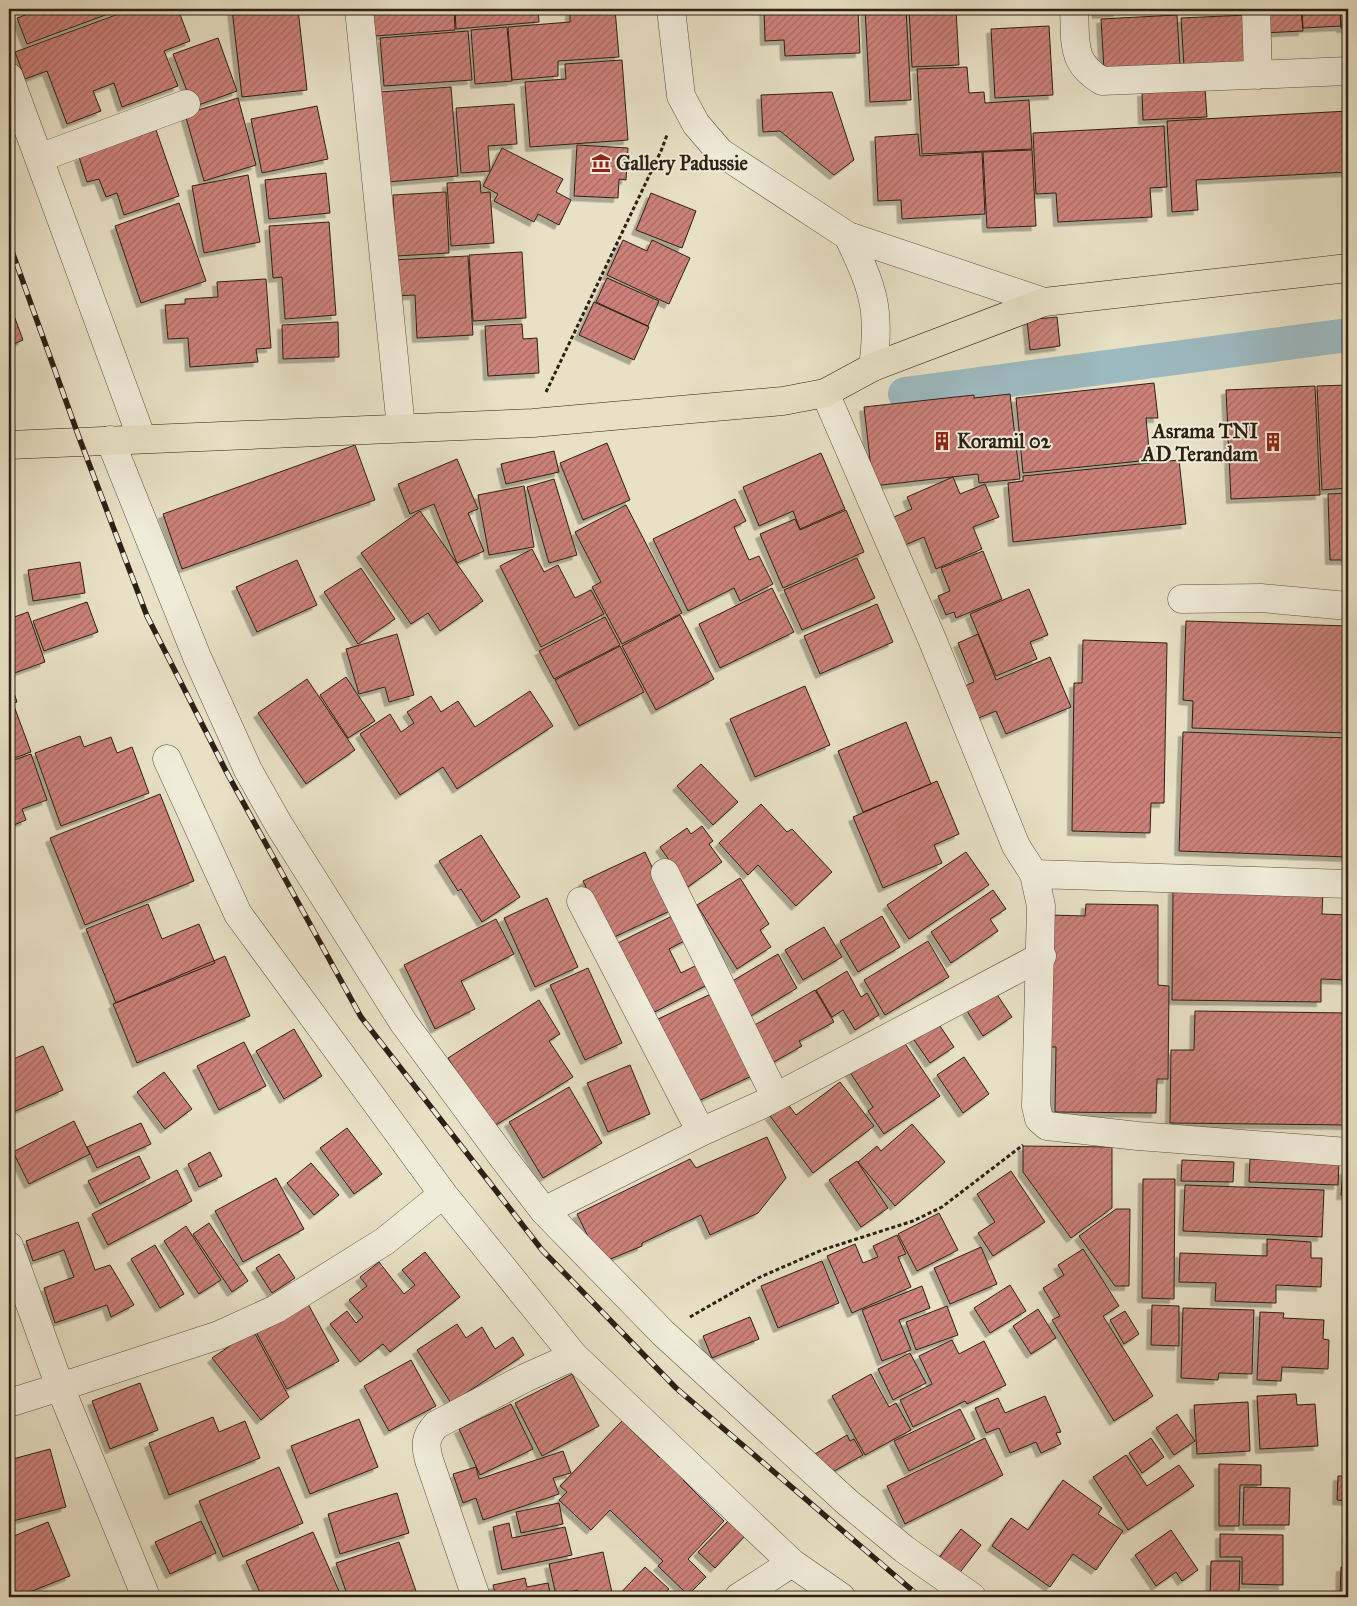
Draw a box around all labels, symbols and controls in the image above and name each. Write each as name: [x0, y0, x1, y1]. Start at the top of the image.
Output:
place label: Gallery Padussie: [616, 151, 749, 176]
museum icon: Gallery Padussie: [590, 152, 612, 174]
place label: Asrama TNI AD Terandam: [1140, 419, 1258, 466]
place label: Koramil 02: [957, 429, 1052, 453]
building icon: Koramil 02: [931, 430, 953, 452]
building icon: Asrama TNI AD Terandam: [1262, 431, 1284, 453]

